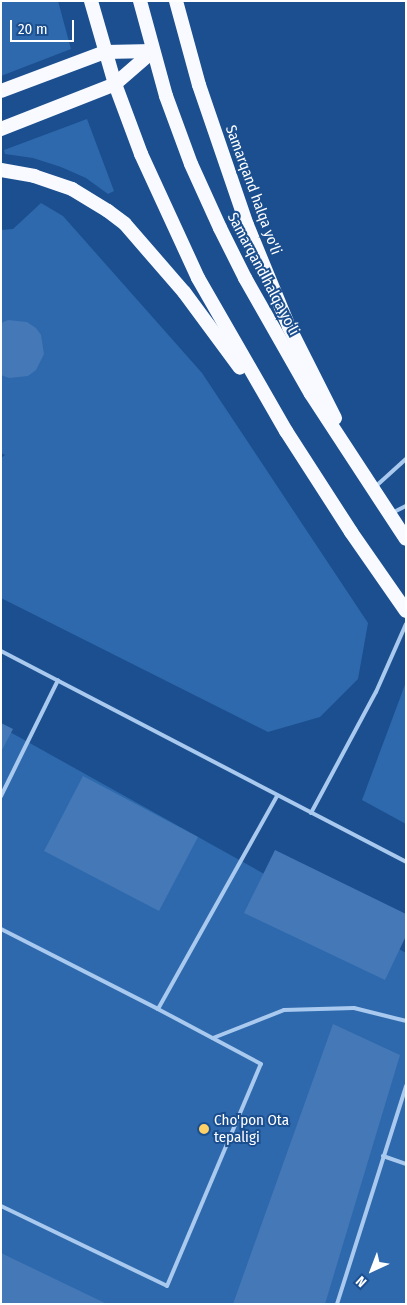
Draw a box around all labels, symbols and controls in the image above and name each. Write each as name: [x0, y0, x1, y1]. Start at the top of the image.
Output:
scale bar: [12, 10, 76, 42]
text: 20 m: [18, 20, 48, 38]
street label: Samarqand halqa yo'li: [221, 123, 285, 257]
street label: Samarqand halqa yoʻli: [223, 210, 303, 338]
place label: Cho'pon Ota tepaligi: [214, 1111, 289, 1146]
marker: Cho'pon Ota tepaligi: [198, 1123, 210, 1135]
north arrow: [347, 1245, 397, 1295]
text: N: [353, 1272, 370, 1290]

